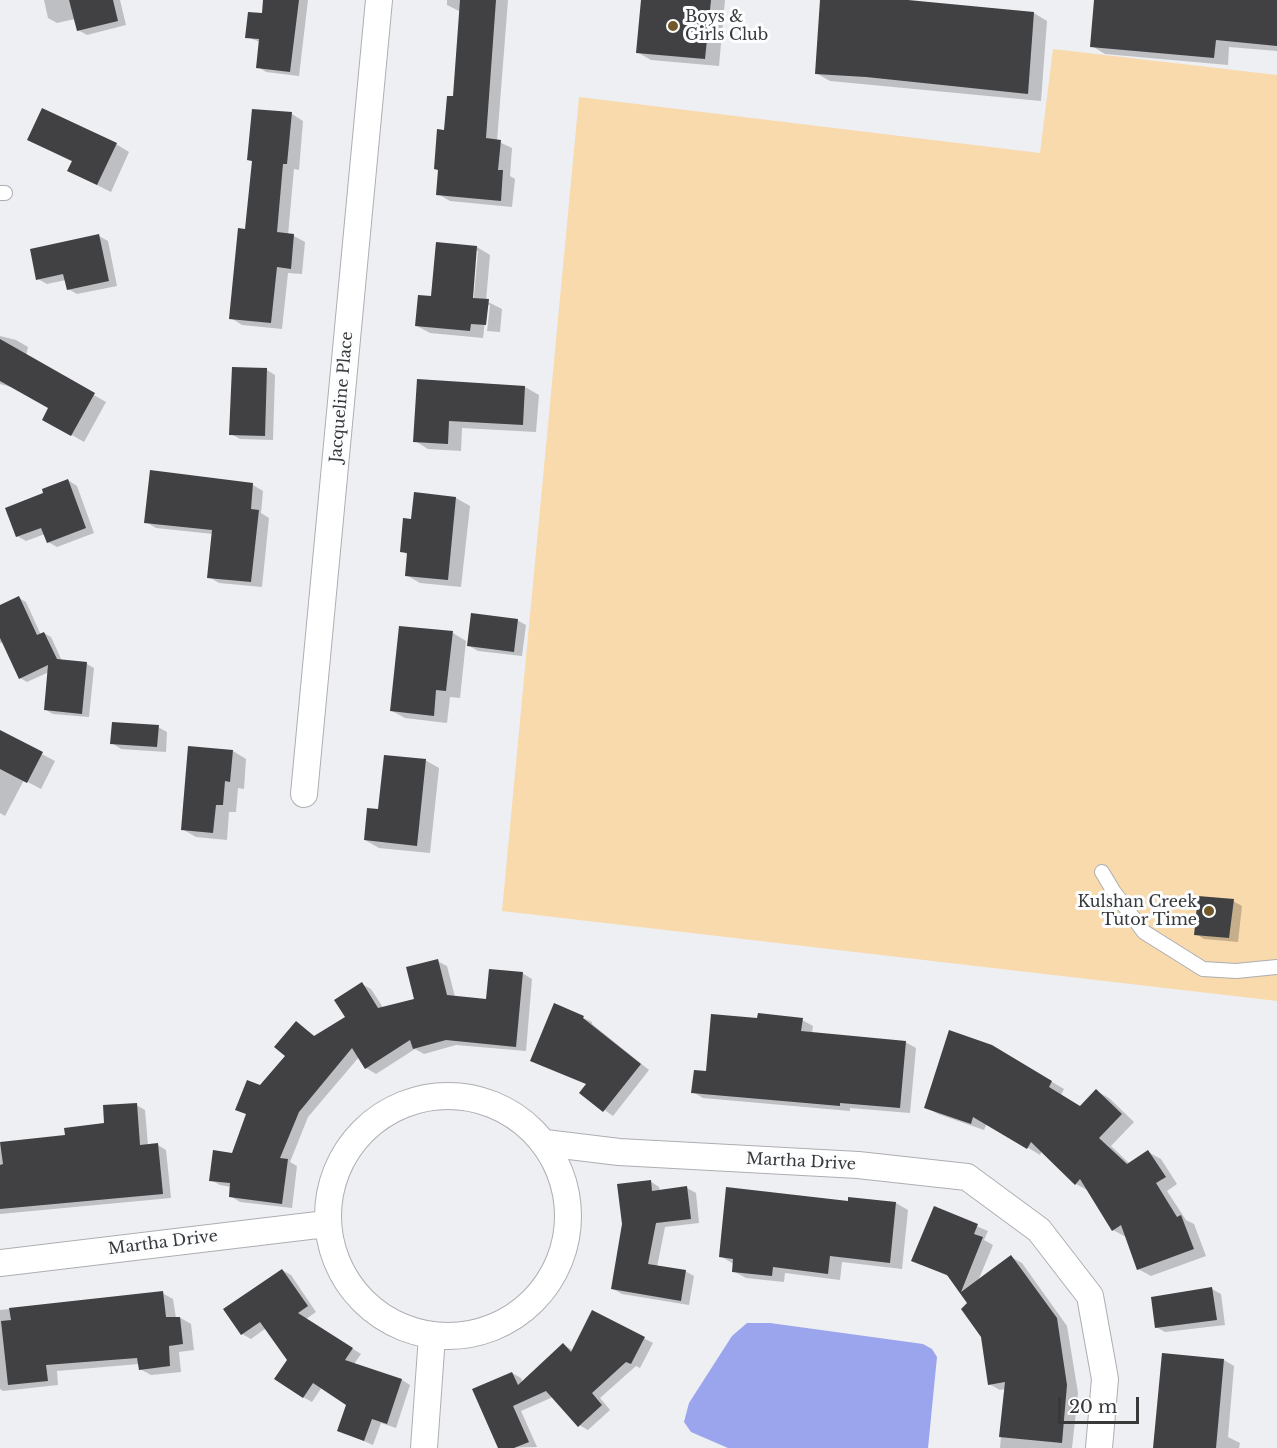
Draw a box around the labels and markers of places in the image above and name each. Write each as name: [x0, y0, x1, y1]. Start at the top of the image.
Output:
place label: Boys & Girls Club: [685, 7, 768, 45]
marker: Boys & Girls Club: [666, 19, 680, 33]
place label: Kulshan Creek Tutor Time: [1078, 892, 1197, 930]
marker: Kulshan Creek Tutor Time: [1202, 904, 1216, 918]

